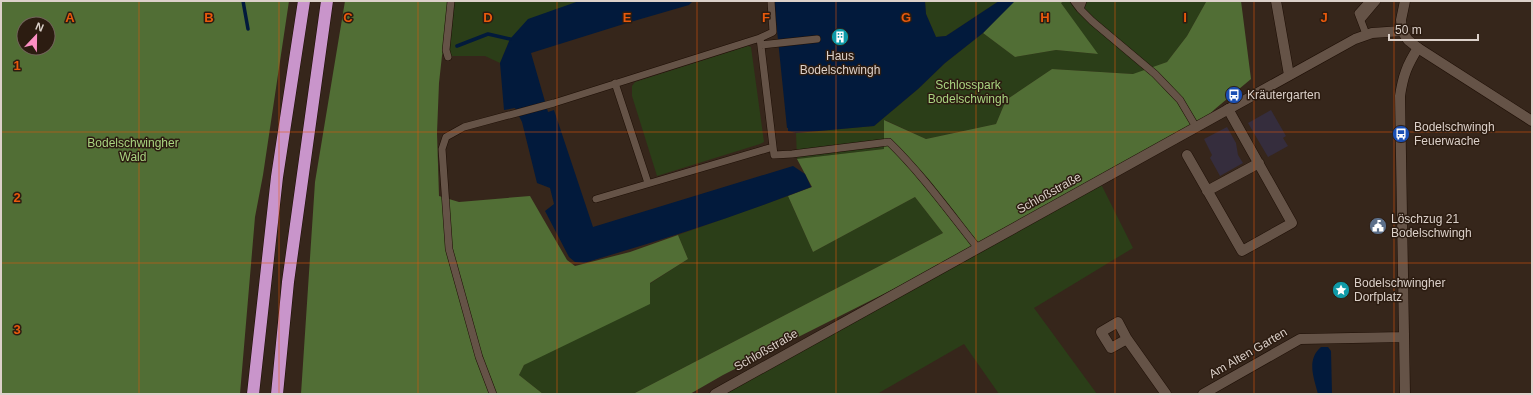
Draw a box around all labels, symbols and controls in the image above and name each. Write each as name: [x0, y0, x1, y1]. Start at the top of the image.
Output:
text: A: [65, 10, 75, 25]
text: B: [204, 10, 214, 25]
text: C: [343, 10, 353, 25]
text: D: [483, 10, 493, 25]
text: E: [623, 10, 632, 25]
text: F: [762, 10, 770, 25]
text: G: [901, 10, 911, 25]
text: H: [1040, 10, 1050, 25]
text: I: [1183, 10, 1187, 25]
text: J: [1320, 10, 1328, 25]
north arrow: [16, 16, 56, 56]
scale bar: [1389, 16, 1478, 42]
text: N: [34, 20, 46, 34]
text: 50 m: [1395, 23, 1422, 37]
building icon: Haus Bodelschwingh: [830, 27, 850, 47]
place label: Haus Bodelschwingh: [800, 49, 880, 77]
text: 1: [13, 58, 21, 73]
park label: Schlosspark Bodelschwingh: [928, 78, 1008, 106]
bus stop icon: Kräutergarten: [1224, 85, 1244, 105]
place label: Kräutergarten: [1247, 88, 1320, 102]
place label: Bodelschwingh Feuerwache: [1414, 120, 1495, 148]
bus stop icon: Bodelschwingh Feuerwache: [1391, 124, 1411, 144]
park label: Bodelschwingher Wald: [87, 136, 179, 164]
street label: Schloßstraße: [1014, 169, 1084, 216]
text: 2: [13, 190, 21, 205]
place label: Löschzug 21 Bodelschwingh: [1391, 212, 1472, 240]
public building icon: Löschzug 21 Bodelschwingh: [1368, 216, 1388, 236]
place label: Bodelschwingher Dorfplatz: [1354, 276, 1445, 304]
place icon: Bodelschwingher Dorfplatz: [1331, 280, 1351, 300]
text: 3: [13, 322, 21, 337]
street label: Am Alten Garten: [1206, 325, 1290, 381]
street label: Schloßstraße: [732, 326, 801, 374]

